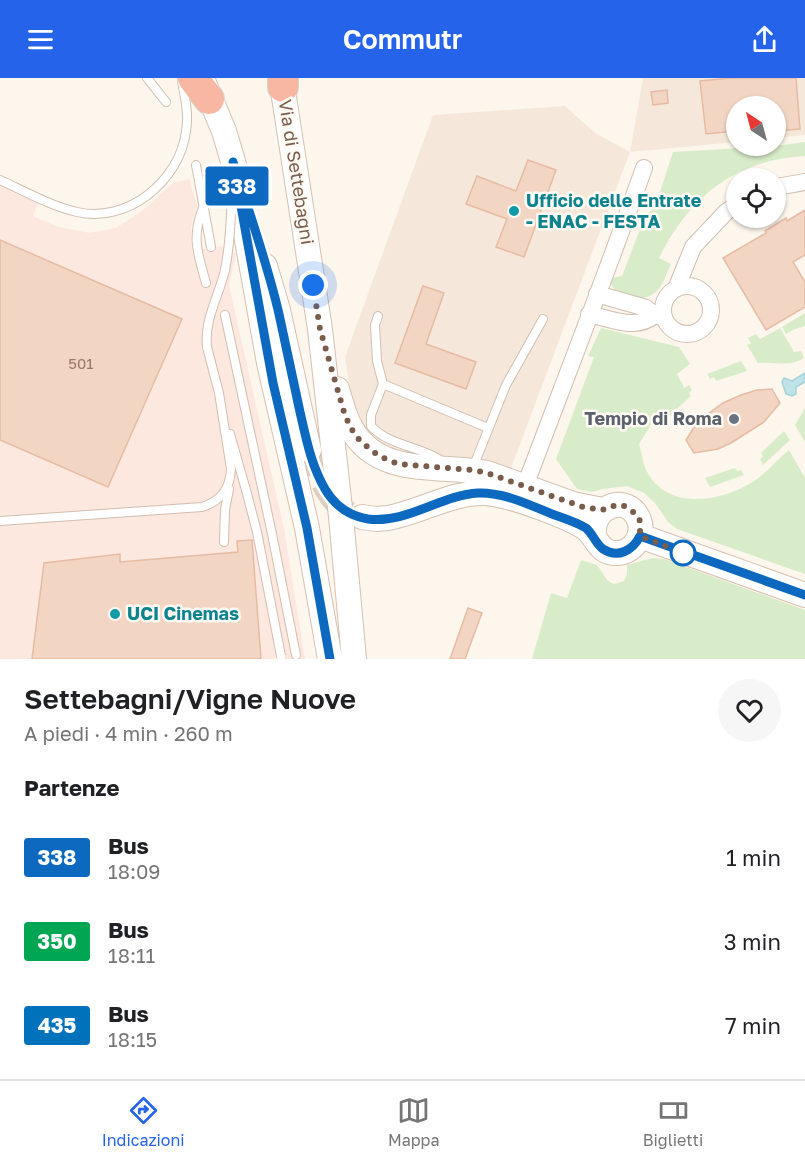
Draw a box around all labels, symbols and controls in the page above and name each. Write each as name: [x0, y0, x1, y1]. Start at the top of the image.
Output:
icon: menu: [24, 23, 57, 56]
text: Commutr: [343, 23, 462, 55]
icon: share: [748, 23, 781, 56]
north arrow: [726, 96, 786, 156]
map controls: [726, 96, 786, 228]
street label: Via di Settebagni: [275, 98, 319, 246]
line badge: 338: [202, 166, 272, 206]
button: locate: [726, 168, 786, 228]
text: 338: [217, 173, 257, 199]
place label: Ufficio delle Entrate - ENAC - FESTA: [526, 189, 702, 232]
marker: Ufficio delle Entrate - ENAC - FESTA: [507, 204, 521, 218]
your location: [298, 270, 328, 300]
house number: 501: [68, 354, 94, 372]
place label: Tempio di Roma: [584, 407, 722, 429]
marker: Tempio di Roma: [727, 412, 741, 426]
unlabelled marker: [670, 540, 696, 566]
place label: UCI Cinemas: [127, 602, 239, 624]
marker: UCI Cinemas: [108, 607, 122, 621]
button: heart: [718, 679, 781, 742]
text: Settebagni/Vigne Nuove: [24, 682, 356, 715]
text: A piedi · 4 min · 260 m: [24, 721, 233, 745]
text: Partenze: [24, 774, 119, 801]
text: Bus: [108, 832, 149, 859]
text: 338: [37, 844, 77, 870]
text: 1 min: [726, 844, 781, 871]
text: 18:09: [108, 859, 160, 883]
text: Bus: [108, 916, 149, 943]
text: 350: [37, 928, 77, 954]
text: 3 min: [724, 928, 781, 955]
text: 18:11: [108, 943, 155, 967]
text: Bus: [108, 1000, 149, 1027]
text: 435: [38, 1012, 76, 1038]
text: 7 min: [725, 1012, 781, 1039]
text: 18:15: [108, 1027, 157, 1051]
tab: Indicazioni: [102, 1094, 185, 1150]
tab: Mappa: [388, 1094, 439, 1150]
tab: Biglietti: [643, 1094, 703, 1150]

